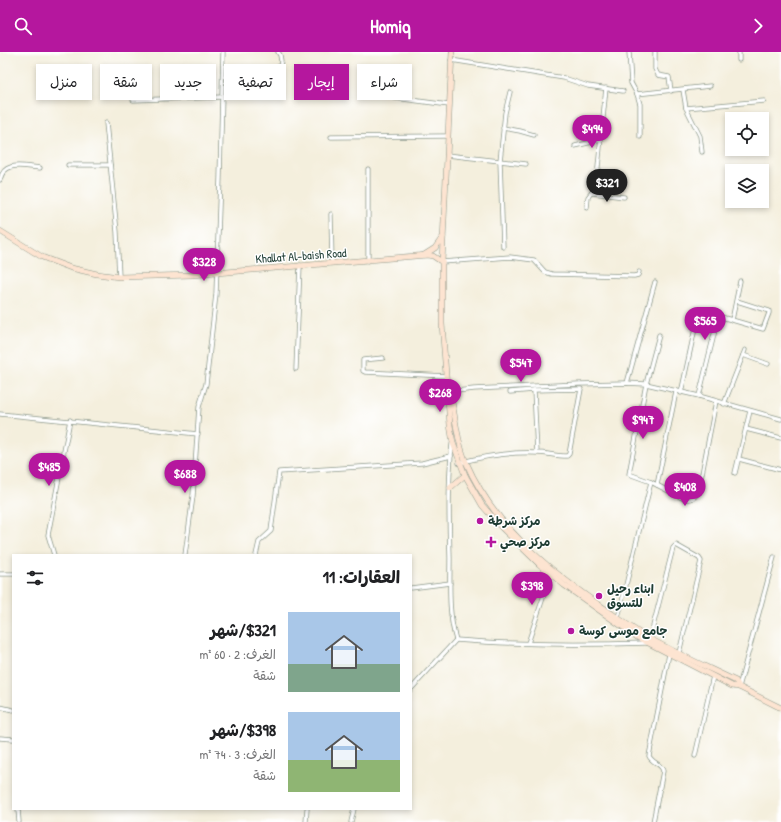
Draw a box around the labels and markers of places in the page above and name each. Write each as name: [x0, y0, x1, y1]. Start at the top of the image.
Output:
pin: $494: [568, 115, 616, 149]
pin: $321: [583, 169, 631, 203]
pin: $328: [180, 248, 228, 282]
pin: $565: [681, 307, 729, 341]
pin: $547: [497, 349, 545, 383]
pin: $268: [416, 379, 464, 413]
pin: $947: [619, 406, 667, 440]
pin: $485: [25, 453, 73, 487]
pin: $688: [161, 460, 209, 494]
pin: $408: [661, 473, 709, 507]
place label: مركز شرطة: [488, 512, 541, 529]
marker: مركز شرطة: [475, 516, 485, 526]
place label: مركز صحي: [500, 533, 550, 553]
marker: مركز صحي: [485, 536, 497, 548]
pin: $398: [508, 572, 556, 606]
place label: ابناء رحيل للتسوق: [607, 580, 654, 611]
marker: ابناء رحيل للتسوق: [594, 591, 604, 601]
place label: جامع موسى كوسة: [579, 622, 668, 640]
marker: جامع موسى كوسة: [566, 626, 576, 636]

